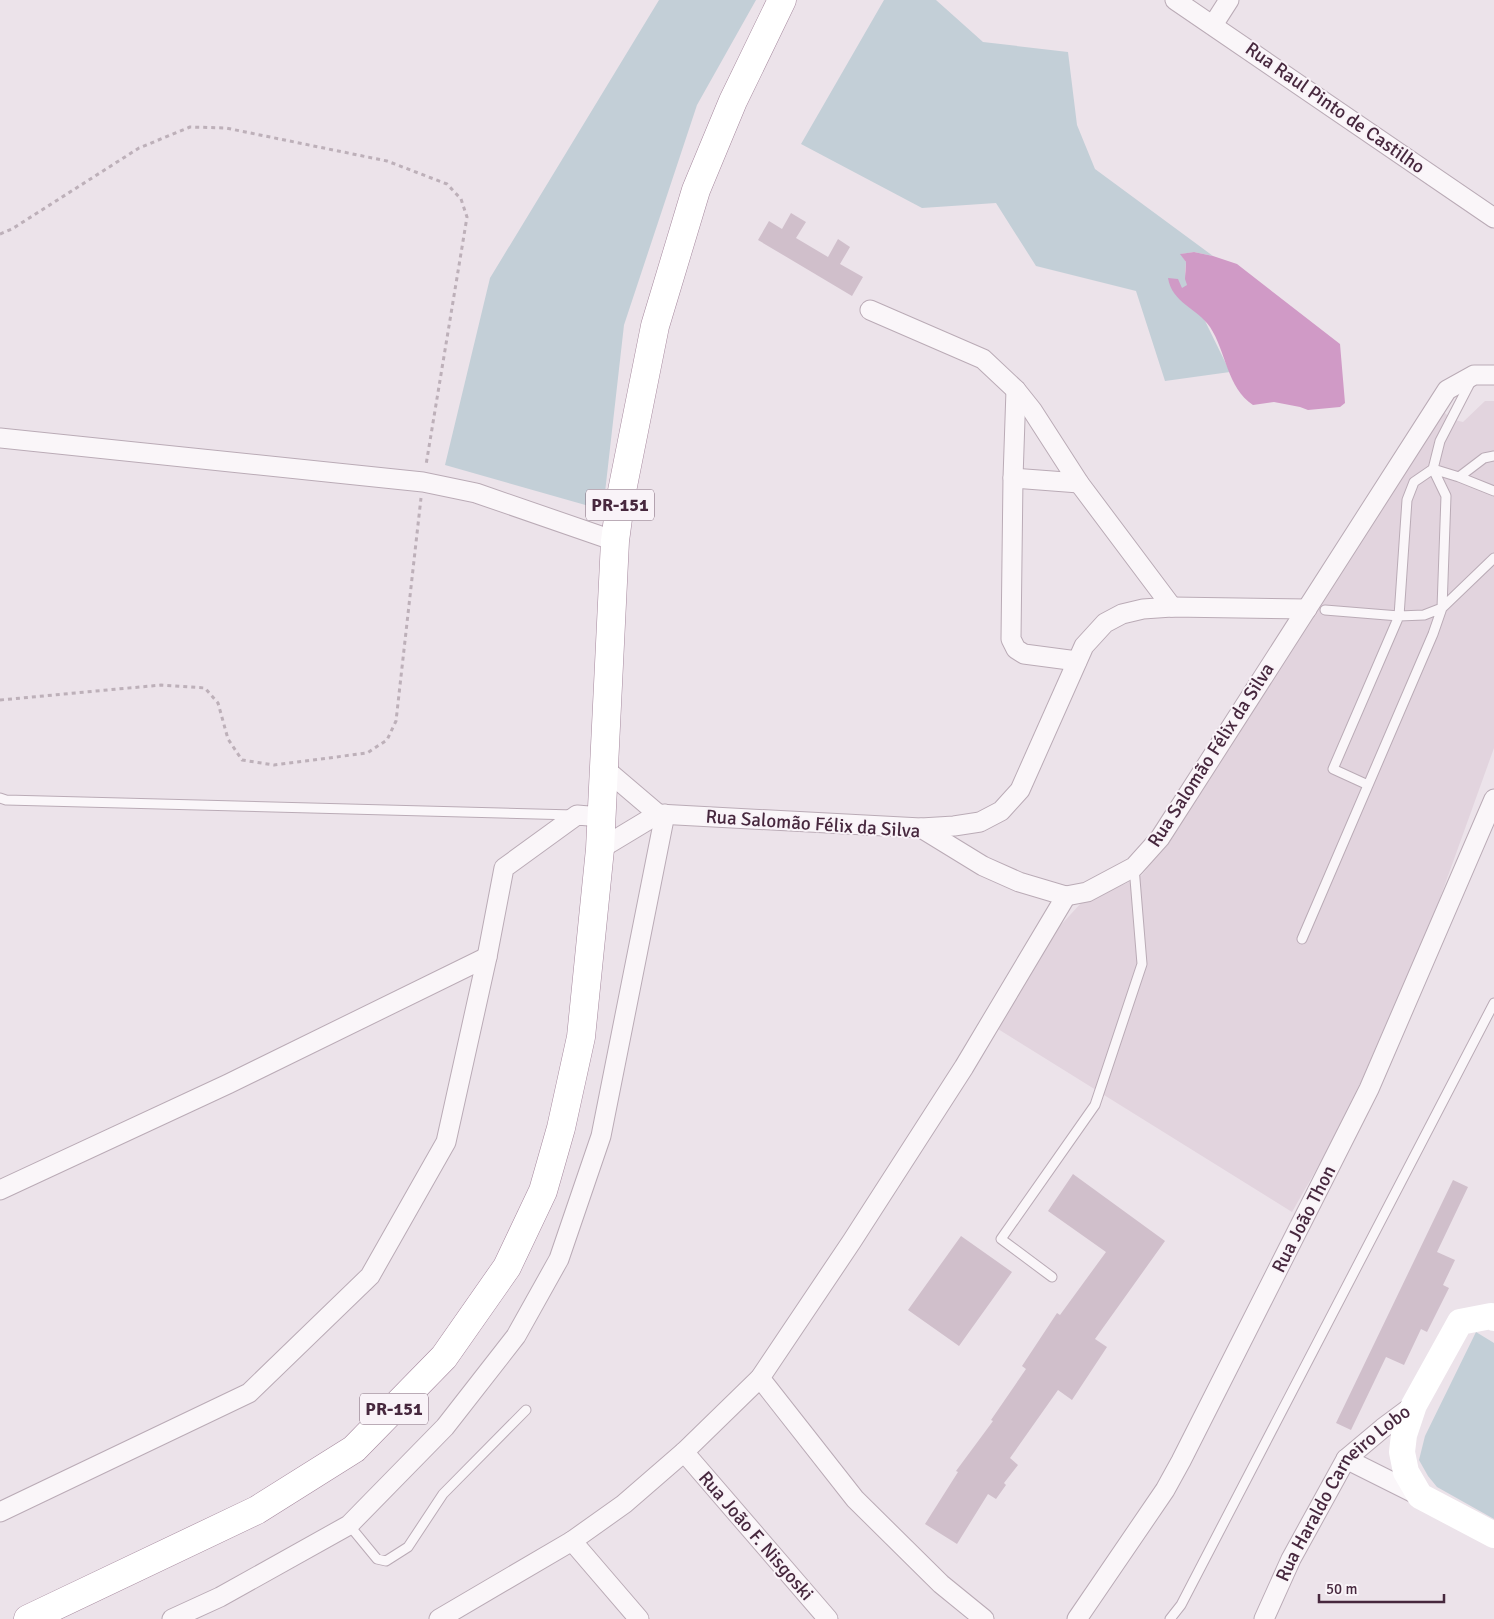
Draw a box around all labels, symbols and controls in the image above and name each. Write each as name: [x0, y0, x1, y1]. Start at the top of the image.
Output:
street label: Rua Raul Pinto de Castilho: [1241, 37, 1430, 179]
road number: PR-151: [586, 490, 654, 520]
street label: Rua Salomão Félix da Silva: [1142, 658, 1280, 852]
street label: Rua Salomão Félix da Silva: [705, 805, 921, 843]
street label: Rua João Thon: [1267, 1161, 1341, 1277]
road number: PR-151: [360, 1394, 428, 1425]
street label: Rua Haraldo Carneiro Lobo: [1271, 1400, 1415, 1585]
street label: Rua João F. Nisgoski: [693, 1466, 819, 1606]
scale bar: [1319, 1572, 1444, 1604]
text: 50 m: [1326, 1580, 1357, 1598]

